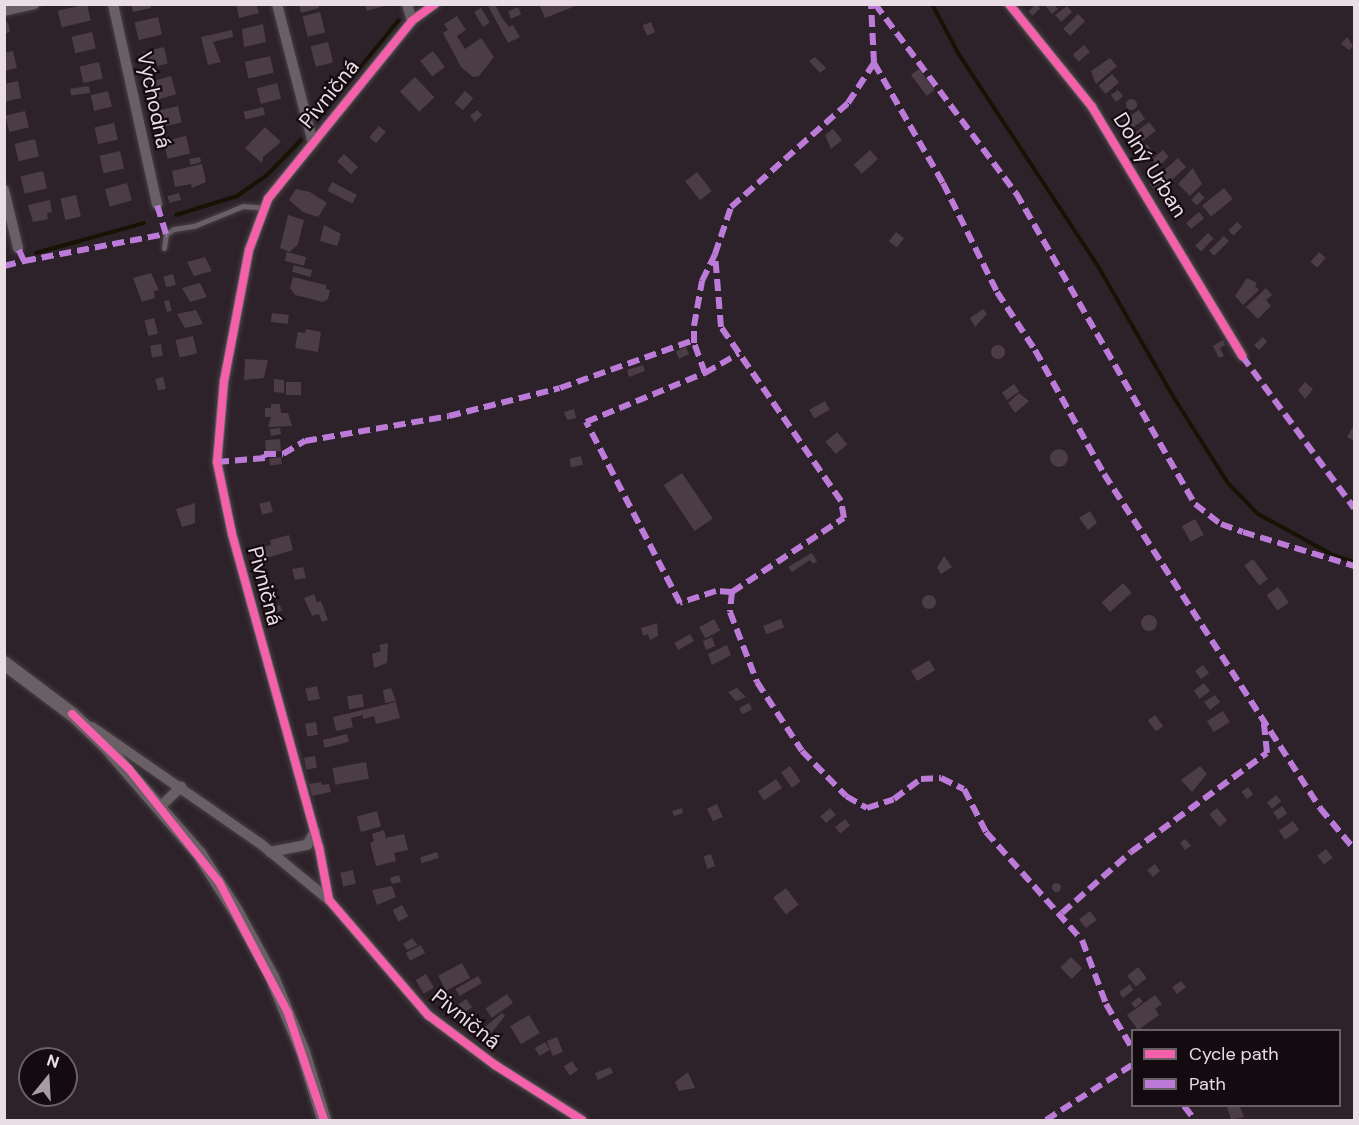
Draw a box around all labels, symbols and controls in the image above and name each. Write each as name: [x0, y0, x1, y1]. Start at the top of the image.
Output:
street label: Východná: [131, 49, 177, 151]
street label: Pivničná: [294, 55, 364, 133]
street label: Dolný Urban: [1108, 108, 1192, 222]
street label: Pivničná: [242, 544, 288, 628]
street label: Pivničná: [427, 984, 505, 1054]
legend: [1131, 1029, 1341, 1107]
text: Cycle path: [1189, 1042, 1279, 1066]
north arrow: [18, 1047, 78, 1107]
text: N: [44, 1050, 62, 1073]
text: Path: [1189, 1072, 1226, 1096]

